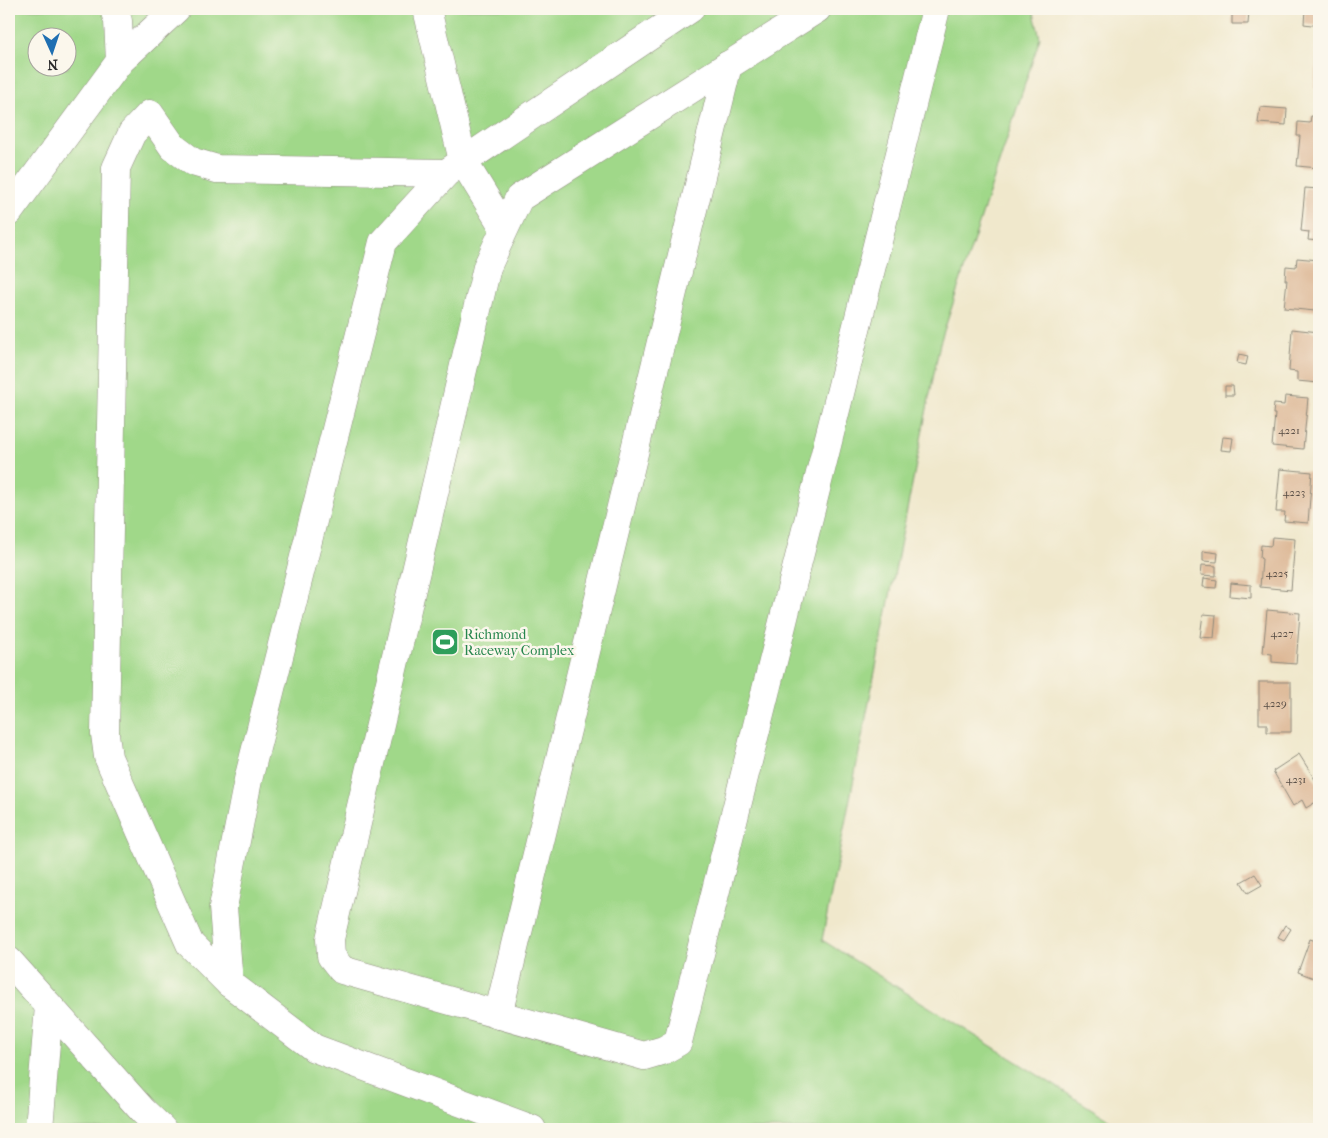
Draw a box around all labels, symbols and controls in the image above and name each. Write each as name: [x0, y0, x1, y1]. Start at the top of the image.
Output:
north arrow: [28, 28, 78, 78]
text: N: [47, 56, 58, 73]
house number: 4221: [1278, 424, 1300, 437]
house number: 4223: [1283, 486, 1305, 499]
house number: 4225: [1266, 567, 1289, 580]
place label: Richmond Raceway Complex: [464, 626, 575, 659]
sports icon: Richmond Raceway Complex: [430, 627, 460, 657]
house number: 4227: [1270, 627, 1294, 640]
house number: 4229: [1263, 697, 1287, 710]
house number: 4231: [1286, 773, 1306, 786]

